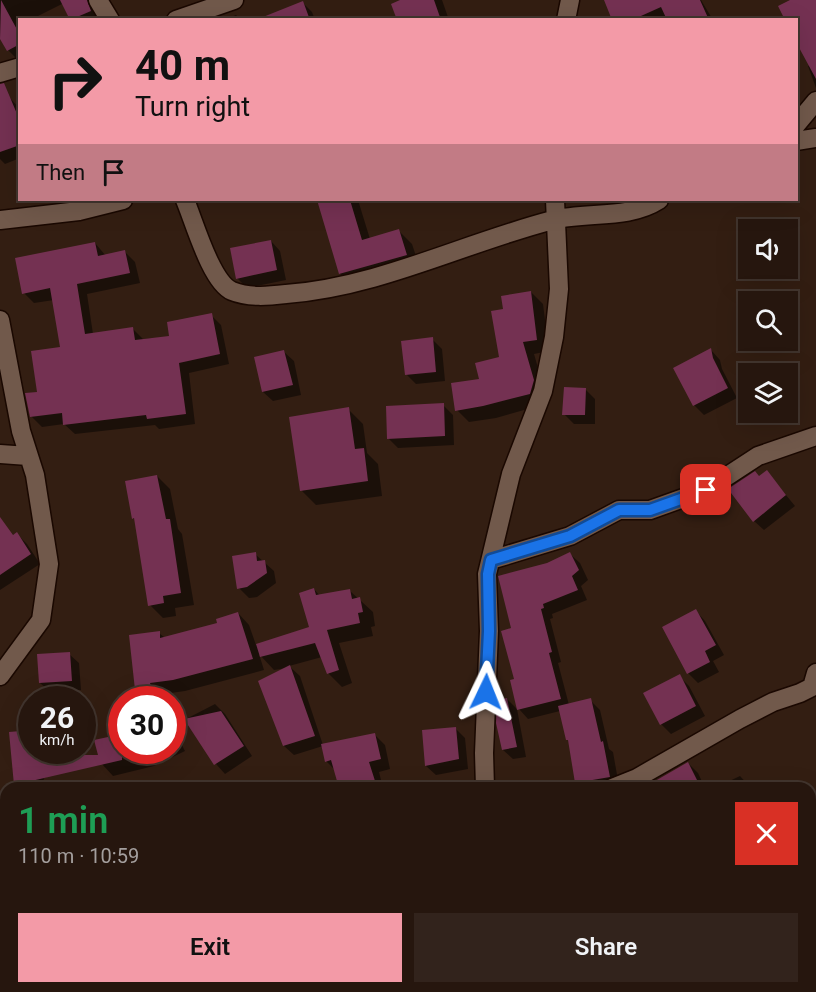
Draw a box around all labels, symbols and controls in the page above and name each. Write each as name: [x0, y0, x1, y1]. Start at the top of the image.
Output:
text: 40 m: [135, 41, 230, 90]
icon: right: [36, 42, 114, 120]
text: Turn right: [135, 91, 250, 123]
icon: arrive: [97, 156, 130, 189]
text: Then: [36, 160, 85, 185]
map controls: [738, 219, 798, 423]
button: sound: [738, 219, 798, 279]
button: search: [738, 291, 798, 351]
button: layers: [738, 363, 798, 423]
pin: [680, 464, 731, 515]
icon: arrive: [689, 473, 722, 506]
position arrow: [454, 660, 518, 724]
speed limit sign: 30: [108, 686, 186, 764]
text: 26: [40, 700, 74, 735]
text: km/h: [39, 731, 75, 749]
text: 1 min: [18, 800, 108, 842]
button: close: [735, 802, 798, 865]
text: 110 m · 10:59: [18, 844, 139, 868]
button: Exit: [18, 913, 402, 982]
button: Share: [414, 913, 798, 982]

